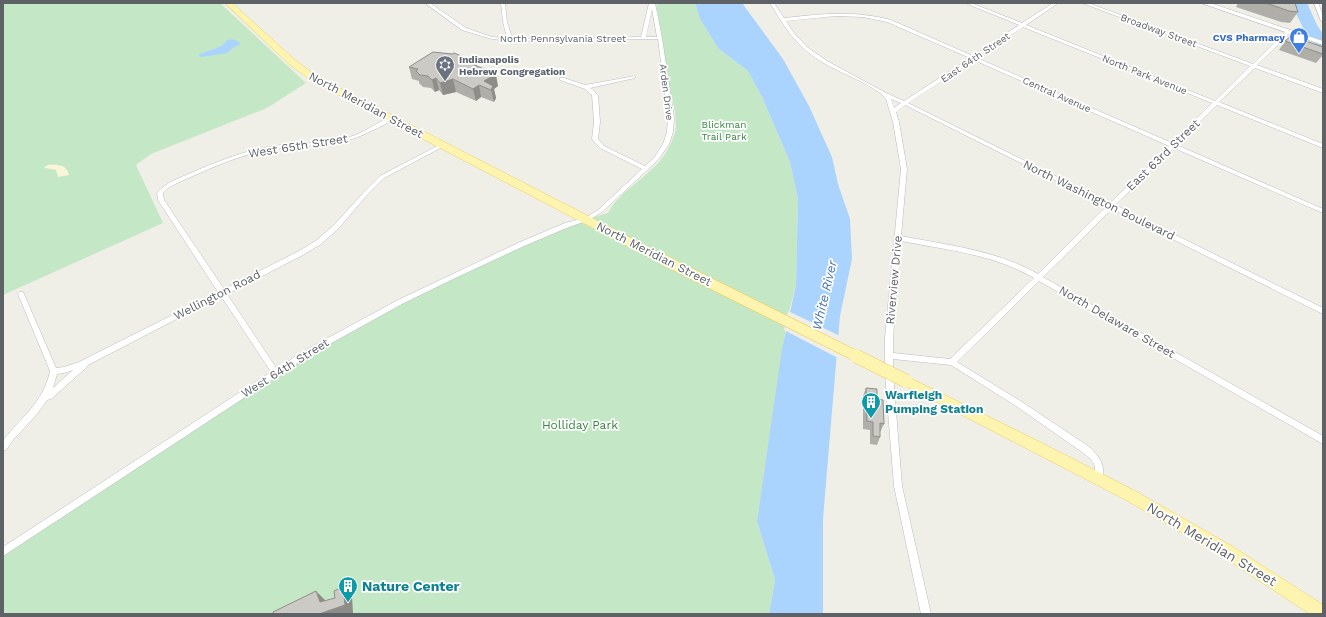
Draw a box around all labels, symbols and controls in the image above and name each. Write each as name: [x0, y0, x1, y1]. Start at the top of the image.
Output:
street label: Broadway Street: [1119, 12, 1199, 50]
shop icon: CVS Pharmacy: [1288, 26, 1310, 54]
street label: East 64th Street: [939, 30, 1013, 85]
place label: CVS Pharmacy: [1213, 32, 1285, 43]
street label: North Pennsylvania Street: [500, 33, 627, 44]
street label: North Park Avenue: [1101, 52, 1189, 97]
synagogue icon: Indianapolis Hebrew Congregation: [434, 54, 456, 82]
place label: Indianapolis Hebrew Congregation: [459, 54, 565, 77]
street label: Arden Drive: [658, 63, 675, 121]
street label: North Meridian Street: [307, 69, 425, 141]
street label: Central Avenue: [1021, 74, 1093, 115]
street label: East 63rd Street: [1123, 116, 1203, 194]
park label: Blickman Trail Park: [701, 119, 747, 142]
street label: West 65th Street: [247, 131, 349, 161]
street label: North Washington Boulevard: [1021, 157, 1177, 243]
street label: North Meridian Street: [594, 219, 714, 289]
street label: Riverview Drive: [883, 235, 905, 325]
water label: White River: [809, 258, 840, 331]
street label: Wellington Road: [171, 267, 263, 323]
street label: North Delaware Street: [1057, 283, 1177, 361]
street label: West 64th Street: [239, 335, 331, 401]
place label: Warfleigh Pumping Station: [885, 388, 984, 416]
building icon: Warfleigh Pumping Station: [860, 391, 882, 419]
park label: Holliday Park: [542, 418, 618, 432]
street label: North Meridian Street: [1144, 499, 1280, 589]
building icon: Nature Center: [337, 575, 359, 603]
place label: Nature Center: [362, 578, 460, 594]

